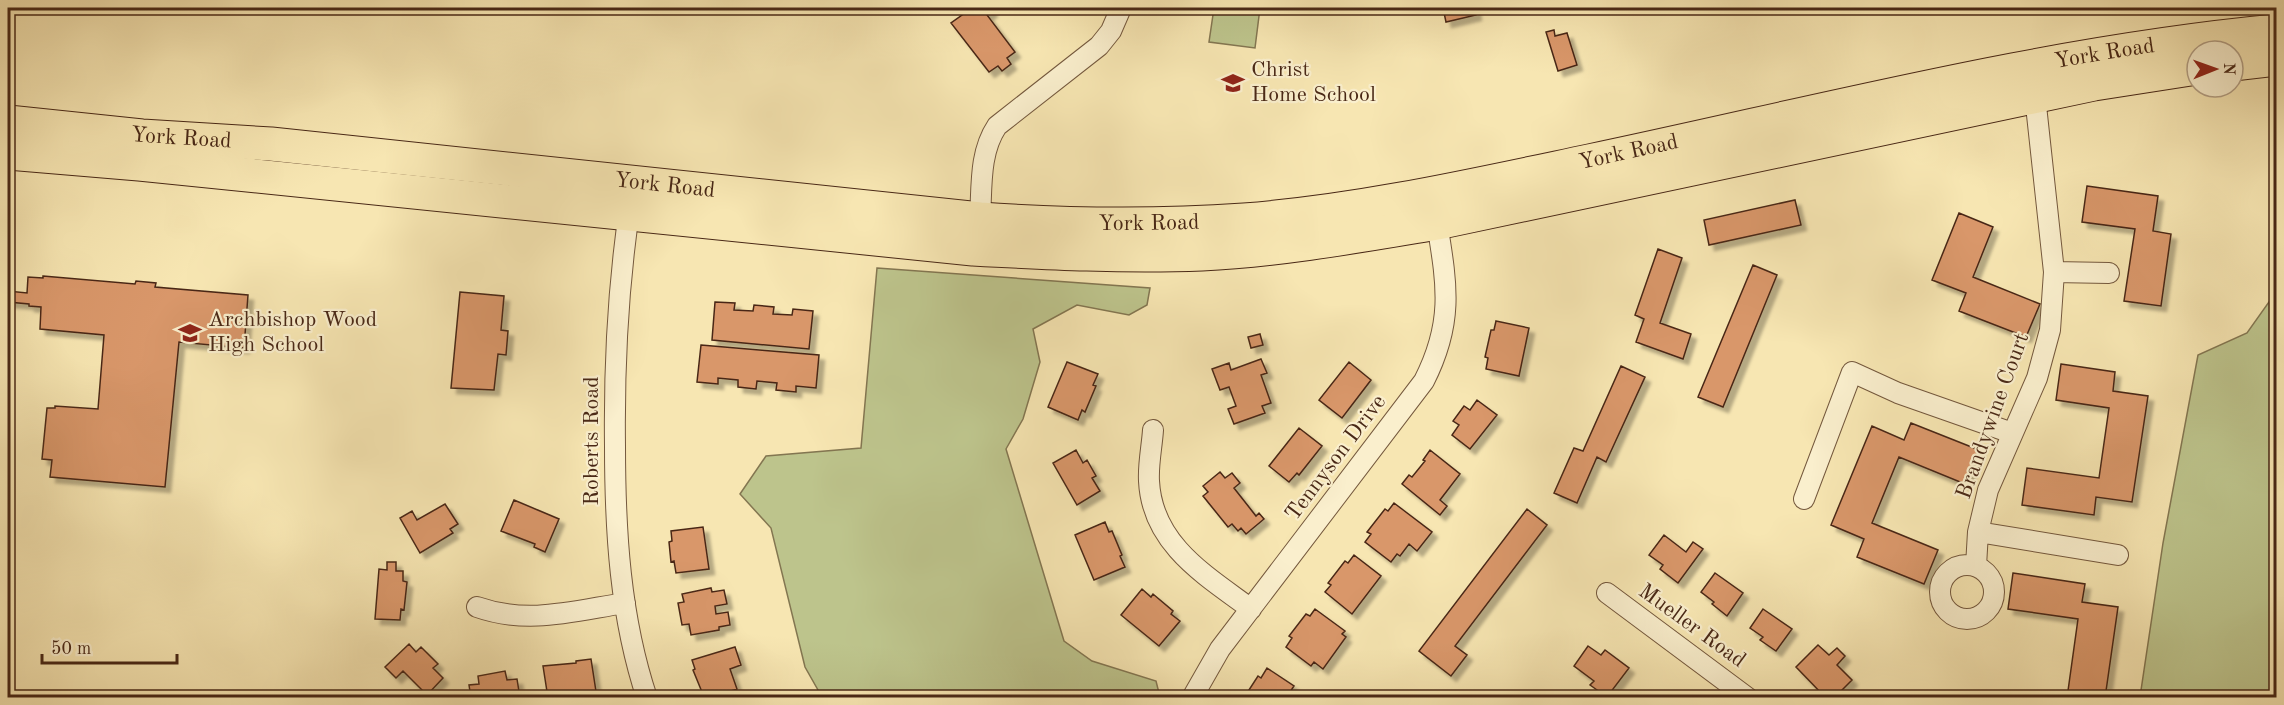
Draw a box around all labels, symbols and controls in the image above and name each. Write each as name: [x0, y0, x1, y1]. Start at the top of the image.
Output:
street label: York Road: [2053, 35, 2156, 73]
north arrow: [2185, 39, 2245, 99]
place label: Christ Home School: [1251, 59, 1376, 106]
text: N: [2220, 63, 2236, 76]
school or university icon: Christ Home School: [1220, 70, 1246, 96]
street label: York Road: [130, 124, 232, 153]
street label: York Road: [1577, 131, 1680, 174]
street label: York Road: [613, 169, 716, 202]
street label: York Road: [1098, 211, 1200, 235]
place label: Archbishop Wood High School: [208, 309, 377, 356]
school or university icon: Archbishop Wood High School: [177, 320, 203, 346]
street label: Brandywine Court: [1953, 330, 2033, 502]
street label: Roberts Road: [581, 376, 603, 506]
street label: Tennyson Drive: [1282, 391, 1390, 525]
street label: Mueller Road: [1634, 580, 1750, 672]
scale bar: [42, 627, 177, 665]
text: 50 m: [51, 640, 91, 658]

